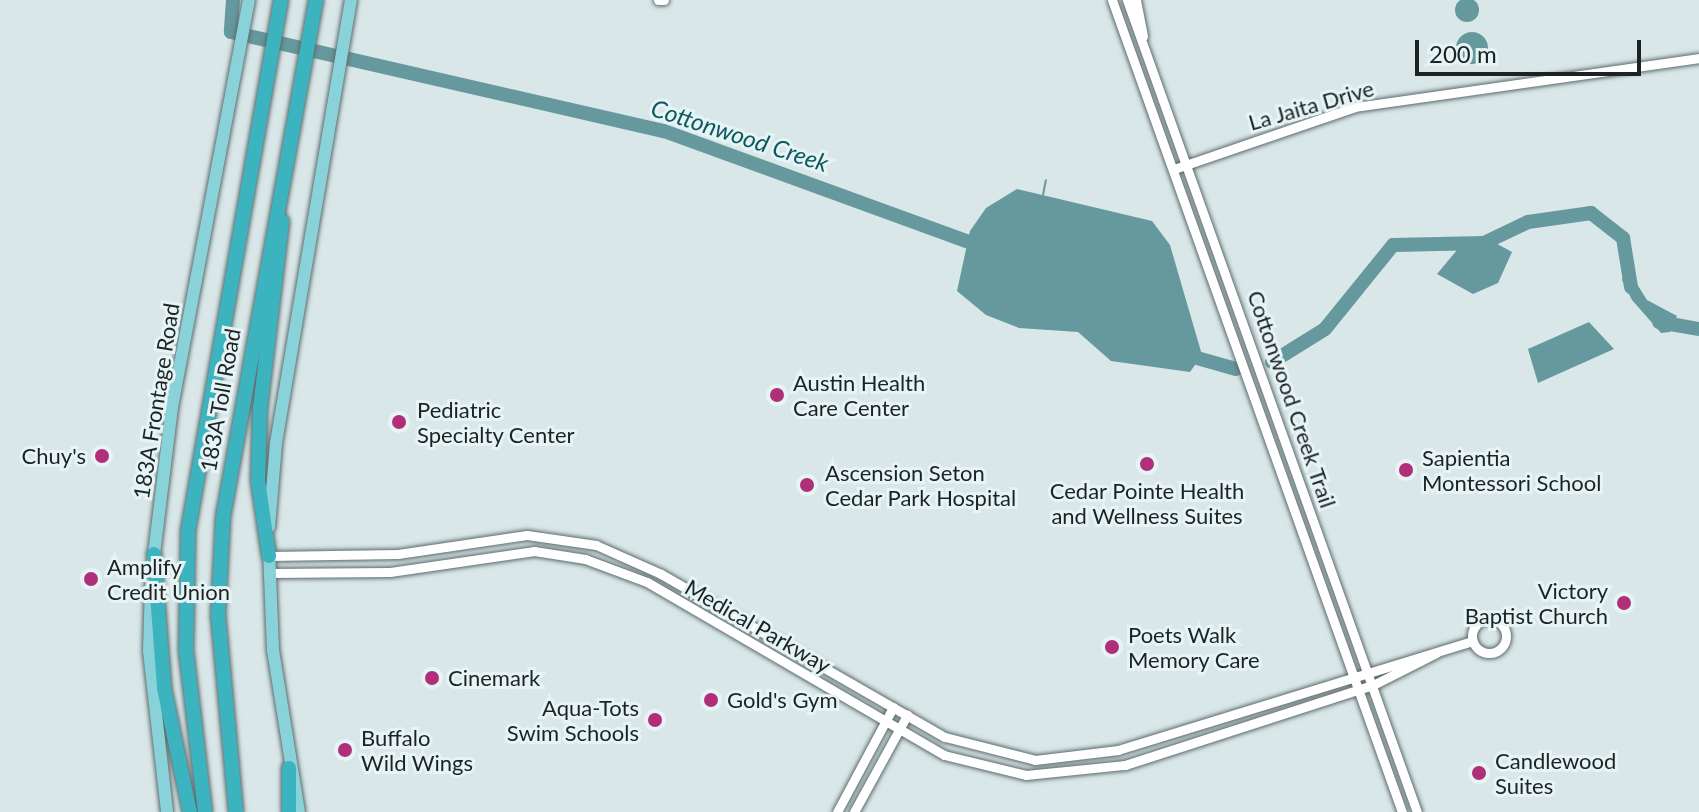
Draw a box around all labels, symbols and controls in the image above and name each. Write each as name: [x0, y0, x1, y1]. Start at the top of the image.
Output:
scale bar: [1419, 24, 1645, 74]
text: 200 m: [1429, 39, 1497, 68]
street label: La Jaita Drive: [1245, 74, 1377, 136]
water label: Cottonwood Creek: [648, 93, 832, 177]
street label: Cottonwood Creek Trail: [1242, 287, 1342, 511]
street label: 183A Frontage Road: [127, 301, 185, 501]
street label: 183A Toll Road: [194, 326, 246, 474]
place label: Austin Health Care Center: [793, 369, 925, 420]
marker: Austin Health Care Center: [768, 386, 786, 404]
place label: Pediatric Specialty Center: [417, 396, 575, 448]
marker: Pediatric Specialty Center: [388, 411, 410, 433]
place label: Chuy's: [22, 443, 86, 469]
place label: Sapientia Montessori School: [1422, 444, 1601, 496]
marker: Chuy's: [93, 447, 111, 465]
marker: Cedar Pointe Health and Wellness Suites: [1138, 455, 1156, 473]
place label: Ascension Seton Cedar Park Hospital: [825, 459, 1017, 510]
marker: Sapientia Montessori School: [1397, 461, 1415, 479]
marker: Ascension Seton Cedar Park Hospital: [796, 474, 818, 496]
place label: Cedar Pointe Health and Wellness Suites: [1050, 477, 1244, 528]
place label: Amplify Credit Union: [107, 553, 230, 604]
marker: Amplify Credit Union: [82, 570, 100, 588]
street label: Medical Parkway: [681, 574, 835, 678]
place label: Victory Baptist Church: [1465, 577, 1608, 628]
marker: Victory Baptist Church: [1615, 594, 1633, 612]
place label: Poets Walk Memory Care: [1128, 621, 1260, 672]
marker: Poets Walk Memory Care: [1103, 638, 1121, 656]
place label: Cinemark: [448, 665, 540, 691]
marker: Cinemark: [423, 669, 441, 687]
place label: Gold's Gym: [727, 687, 837, 713]
marker: Gold's Gym: [702, 691, 720, 709]
place label: Aqua-Tots Swim Schools: [507, 694, 639, 746]
marker: Aqua-Tots Swim Schools: [646, 711, 664, 729]
place label: Buffalo Wild Wings: [361, 724, 473, 776]
marker: Buffalo Wild Wings: [336, 741, 354, 759]
place label: Candlewood Suites: [1495, 747, 1616, 798]
marker: Candlewood Suites: [1470, 764, 1488, 782]

